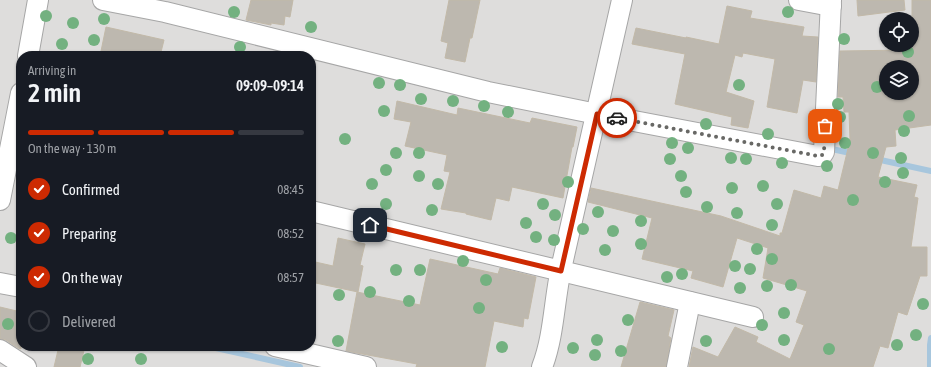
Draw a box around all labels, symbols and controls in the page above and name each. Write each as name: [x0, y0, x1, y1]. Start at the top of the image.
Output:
map controls: [879, 12, 919, 100]
button: locate: [879, 12, 919, 52]
button: layers: [879, 60, 919, 100]
text: Arriving in: [28, 63, 76, 78]
text: 09:09–09:14: [236, 77, 304, 94]
text: 2 min: [28, 78, 81, 108]
courier: [597, 98, 637, 138]
icon: car: [606, 107, 628, 129]
pin: [808, 109, 842, 143]
icon: bag: [814, 115, 836, 137]
text: On the way · 130 m: [28, 141, 116, 156]
icon: check: [28, 178, 50, 200]
text: Confirmed: [62, 181, 120, 198]
text: 08:45: [277, 182, 304, 197]
pin: [353, 208, 387, 242]
icon: home: [359, 214, 381, 236]
icon: check: [28, 222, 50, 244]
text: Preparing: [62, 225, 116, 242]
text: 08:52: [277, 226, 304, 241]
icon: check: [28, 266, 50, 288]
text: On the way: [62, 269, 123, 286]
text: 08:57: [277, 270, 304, 285]
text: Delivered: [62, 313, 116, 330]

